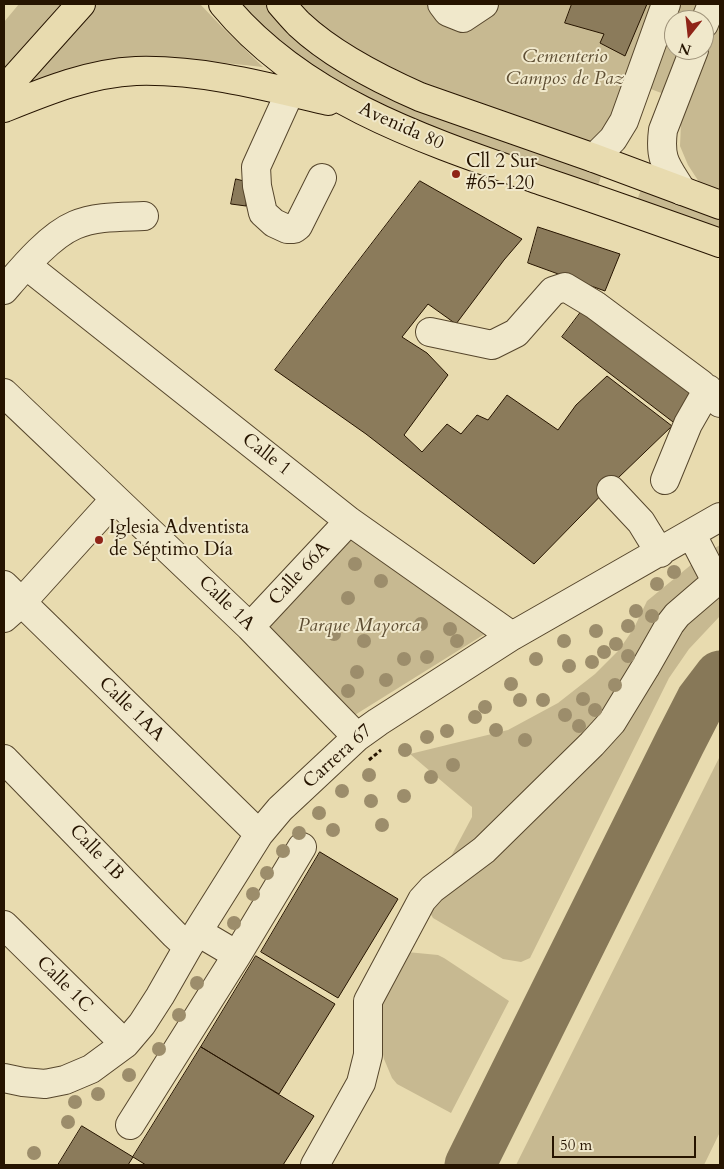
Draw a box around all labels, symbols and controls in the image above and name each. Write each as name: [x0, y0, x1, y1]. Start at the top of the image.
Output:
north arrow: [664, 10, 714, 60]
text: N: [677, 38, 693, 60]
park label: Cementerio Campos de Paz: [506, 47, 624, 91]
street label: Avenida 80: [355, 98, 447, 156]
place label: Cll 2 Sur #65-120: [466, 152, 537, 196]
marker: Cll 2 Sur #65-120: [450, 168, 462, 180]
street label: Calle 1: [237, 429, 295, 481]
place label: Iglesia Adventista de Séptimo Día: [109, 518, 249, 562]
marker: Iglesia Adventista de Séptimo Día: [93, 534, 105, 546]
street label: Calle 66A: [265, 537, 335, 611]
street label: Calle 1A: [193, 572, 259, 636]
park label: Parque Mayorca: [298, 616, 420, 638]
street label: Calle 1AA: [93, 673, 169, 747]
street label: Carrera 67: [299, 720, 377, 794]
street label: Calle 1B: [64, 820, 128, 886]
street label: Calle 1C: [31, 952, 97, 1018]
scale bar: [554, 1126, 698, 1158]
text: 50 m: [560, 1135, 592, 1155]

